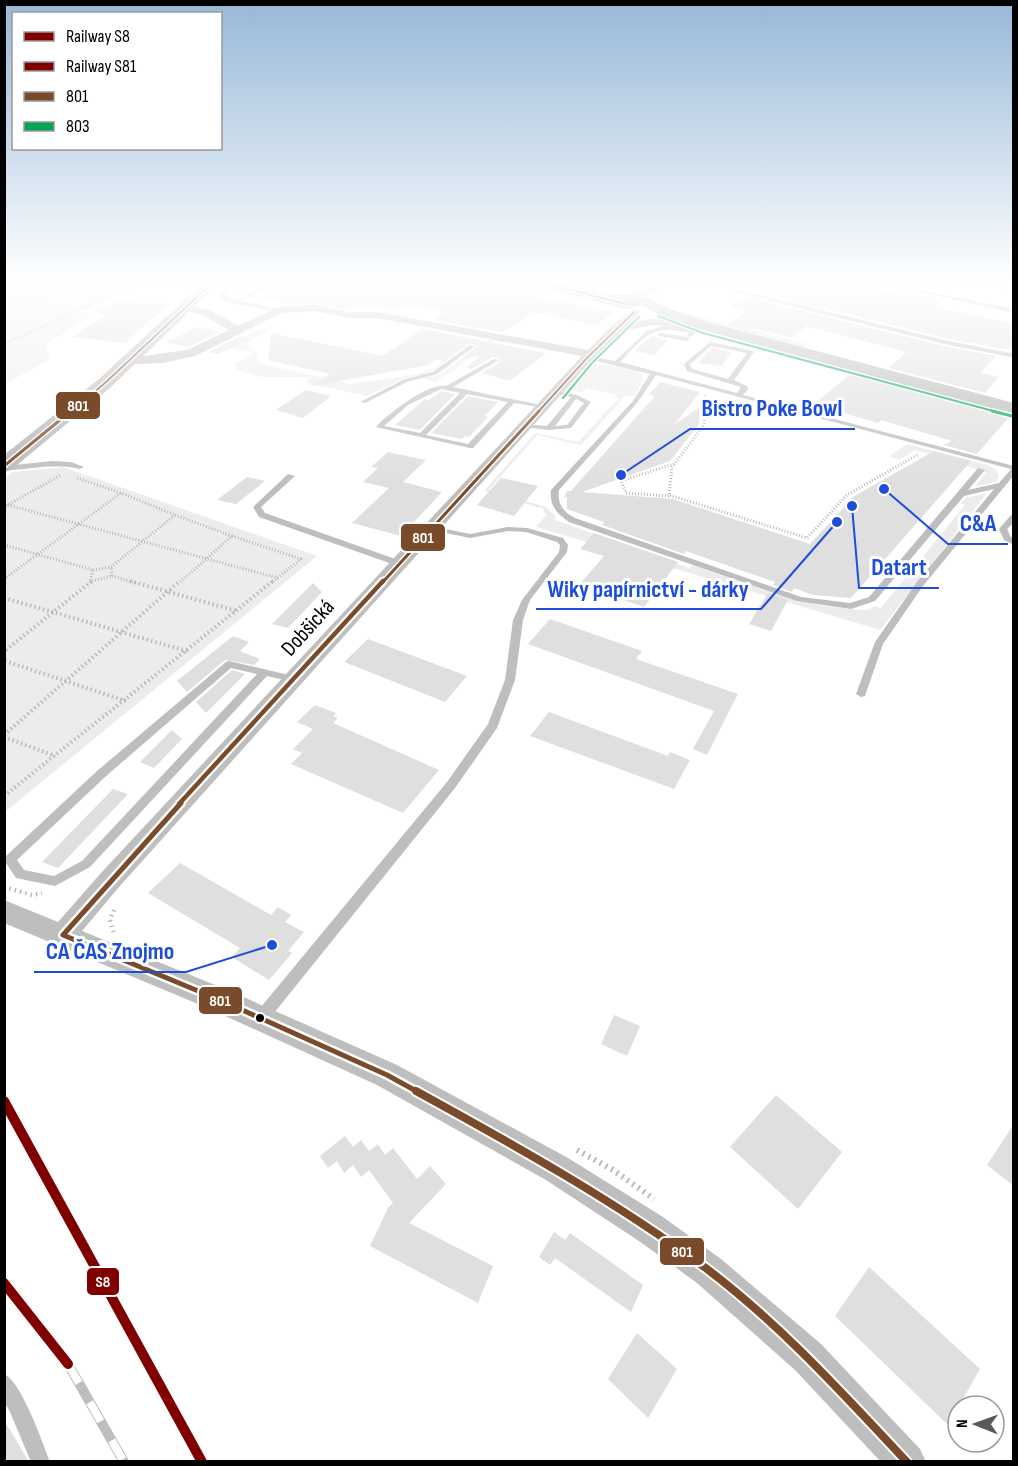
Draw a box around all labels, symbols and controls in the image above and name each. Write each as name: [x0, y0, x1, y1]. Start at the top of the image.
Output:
legend: [12, 12, 222, 150]
text: Railway S8: [66, 26, 130, 47]
text: Railway S81: [66, 56, 137, 77]
text: 801: [66, 86, 89, 107]
text: 803: [66, 116, 89, 137]
callout: Bistro Poke Bowl: [690, 387, 855, 429]
line badge: 801: [55, 391, 101, 420]
text: Bistro Poke Bowl: [702, 394, 842, 423]
text: 801: [67, 397, 89, 416]
callout: C&A: [948, 502, 1008, 544]
text: C&A: [960, 509, 997, 538]
line badge: 801: [400, 523, 446, 552]
text: 801: [412, 529, 434, 548]
callout: Datart: [859, 546, 939, 588]
text: Datart: [871, 553, 927, 582]
callout: Wiky papírnictví - dárky: [536, 567, 761, 609]
text: Wiky papírnictví - dárky: [547, 575, 749, 604]
street label: Dobšická: [276, 594, 340, 662]
callout: CA ČAS Znojmo: [34, 930, 186, 972]
text: CA ČAS Znojmo: [46, 937, 174, 966]
line badge: 801: [198, 986, 243, 1015]
text: 801: [209, 992, 231, 1011]
unlabelled marker: [254, 1012, 266, 1024]
line badge: 801: [659, 1237, 705, 1266]
text: 801: [671, 1243, 693, 1262]
line badge: S8: [86, 1267, 120, 1296]
text: S8: [96, 1273, 111, 1292]
north arrow: [946, 1394, 1006, 1454]
text: N: [953, 1419, 972, 1428]

